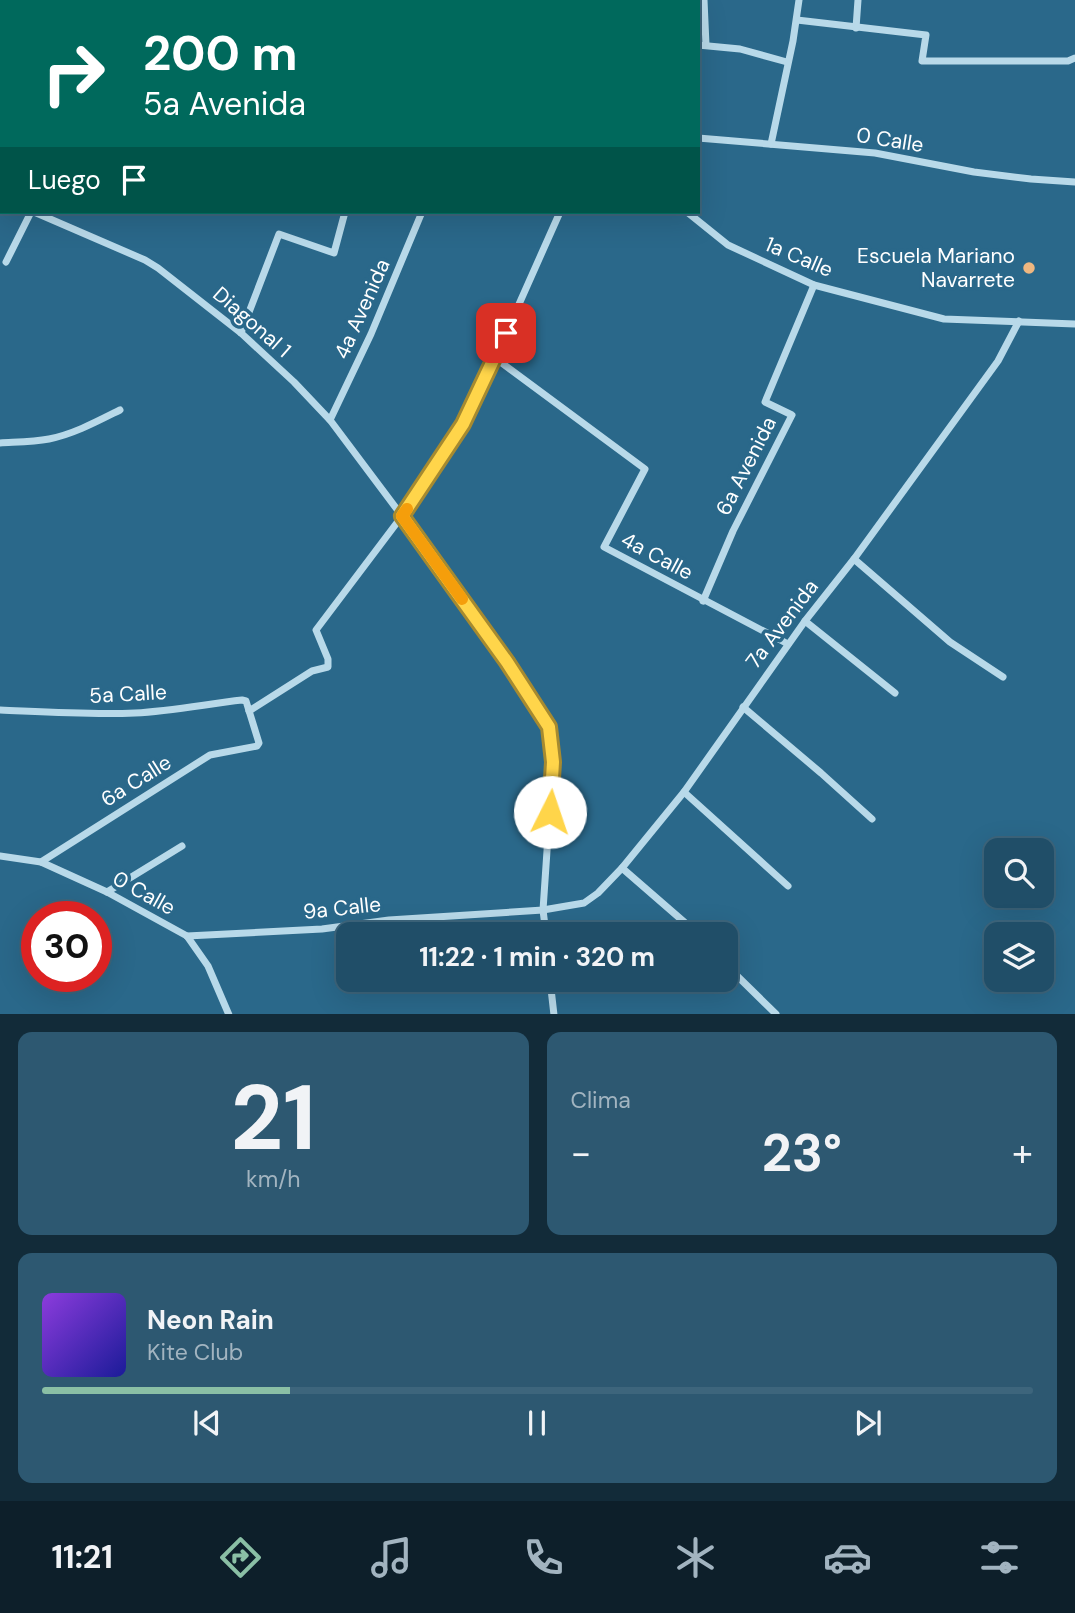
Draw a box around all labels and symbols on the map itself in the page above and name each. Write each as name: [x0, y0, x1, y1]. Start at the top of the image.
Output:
street label: 0 Calle: [854, 121, 926, 159]
street label: 1a Calle: [761, 230, 837, 284]
place label: Escuela Mariano Navarrete: [857, 242, 1015, 294]
street label: 4a Avenida: [327, 255, 397, 363]
marker: Escuela Mariano Navarrete: [1021, 260, 1037, 276]
street label: Diagonal 1: [207, 280, 297, 364]
pin: [476, 303, 536, 363]
street label: 6a Avenida: [709, 412, 783, 520]
street label: 4a Calle: [616, 525, 698, 587]
street label: 7a Avenida: [739, 574, 825, 674]
street label: 5a Calle: [89, 678, 168, 710]
street label: 6a Calle: [96, 748, 177, 814]
position arrow: [513, 775, 587, 849]
street label: 0 Calle: [108, 864, 180, 922]
street label: 9a Calle: [302, 890, 382, 926]
speed limit sign: 30: [21, 901, 112, 992]

